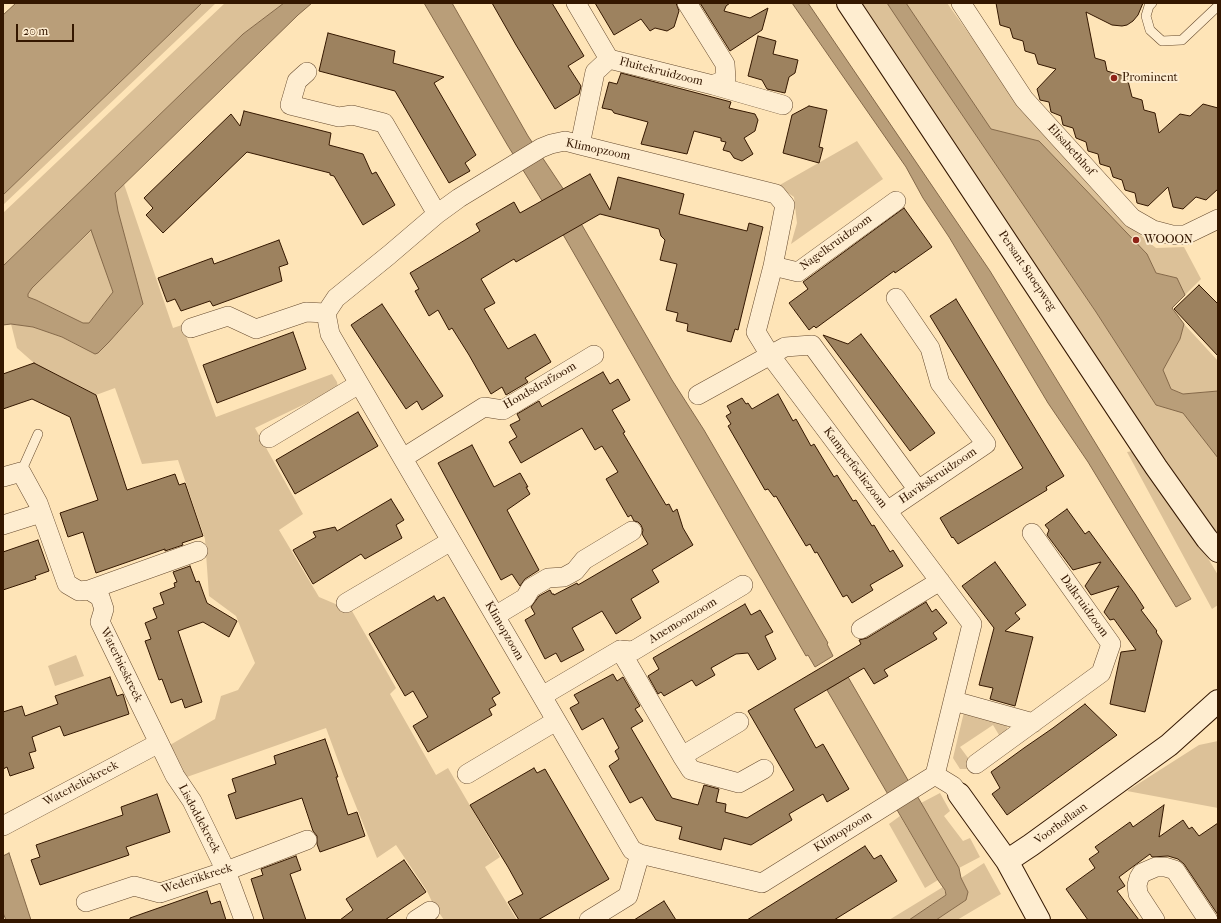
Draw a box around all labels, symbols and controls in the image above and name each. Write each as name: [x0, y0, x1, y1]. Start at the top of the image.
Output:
scale bar: [18, 16, 76, 42]
text: 20 m: [23, 24, 48, 38]
street label: Fluitekruidzoom: [618, 55, 704, 89]
place label: Prominent: [1122, 71, 1178, 85]
marker: Prominent: [1109, 73, 1119, 83]
street label: Elisabethhof: [1044, 121, 1098, 179]
street label: Klimopzoom: [564, 136, 632, 164]
street label: Nagelkruidzoom: [797, 212, 875, 274]
street label: Persant Snoepweg: [995, 228, 1059, 314]
place label: WOOON: [1144, 233, 1193, 247]
marker: WOOON: [1131, 235, 1141, 245]
street label: Hondsdrafzoom: [501, 359, 579, 413]
street label: Kamperfoeliezoom: [820, 425, 890, 511]
street label: Havikskruidzoom: [896, 445, 980, 507]
street label: Dalkruidzoom: [1057, 572, 1111, 640]
street label: Anemoonzoom: [646, 595, 720, 647]
street label: Klimopzoom: [481, 599, 527, 663]
street label: Waterbieskreek: [97, 625, 145, 705]
street label: Waterleliekreek: [41, 758, 121, 810]
street label: Lisdoddekreek: [175, 782, 223, 856]
street label: Voorhoflaan: [1032, 800, 1090, 848]
street label: Klimopzoom: [811, 809, 875, 855]
street label: Wederikkreek: [160, 861, 234, 897]

